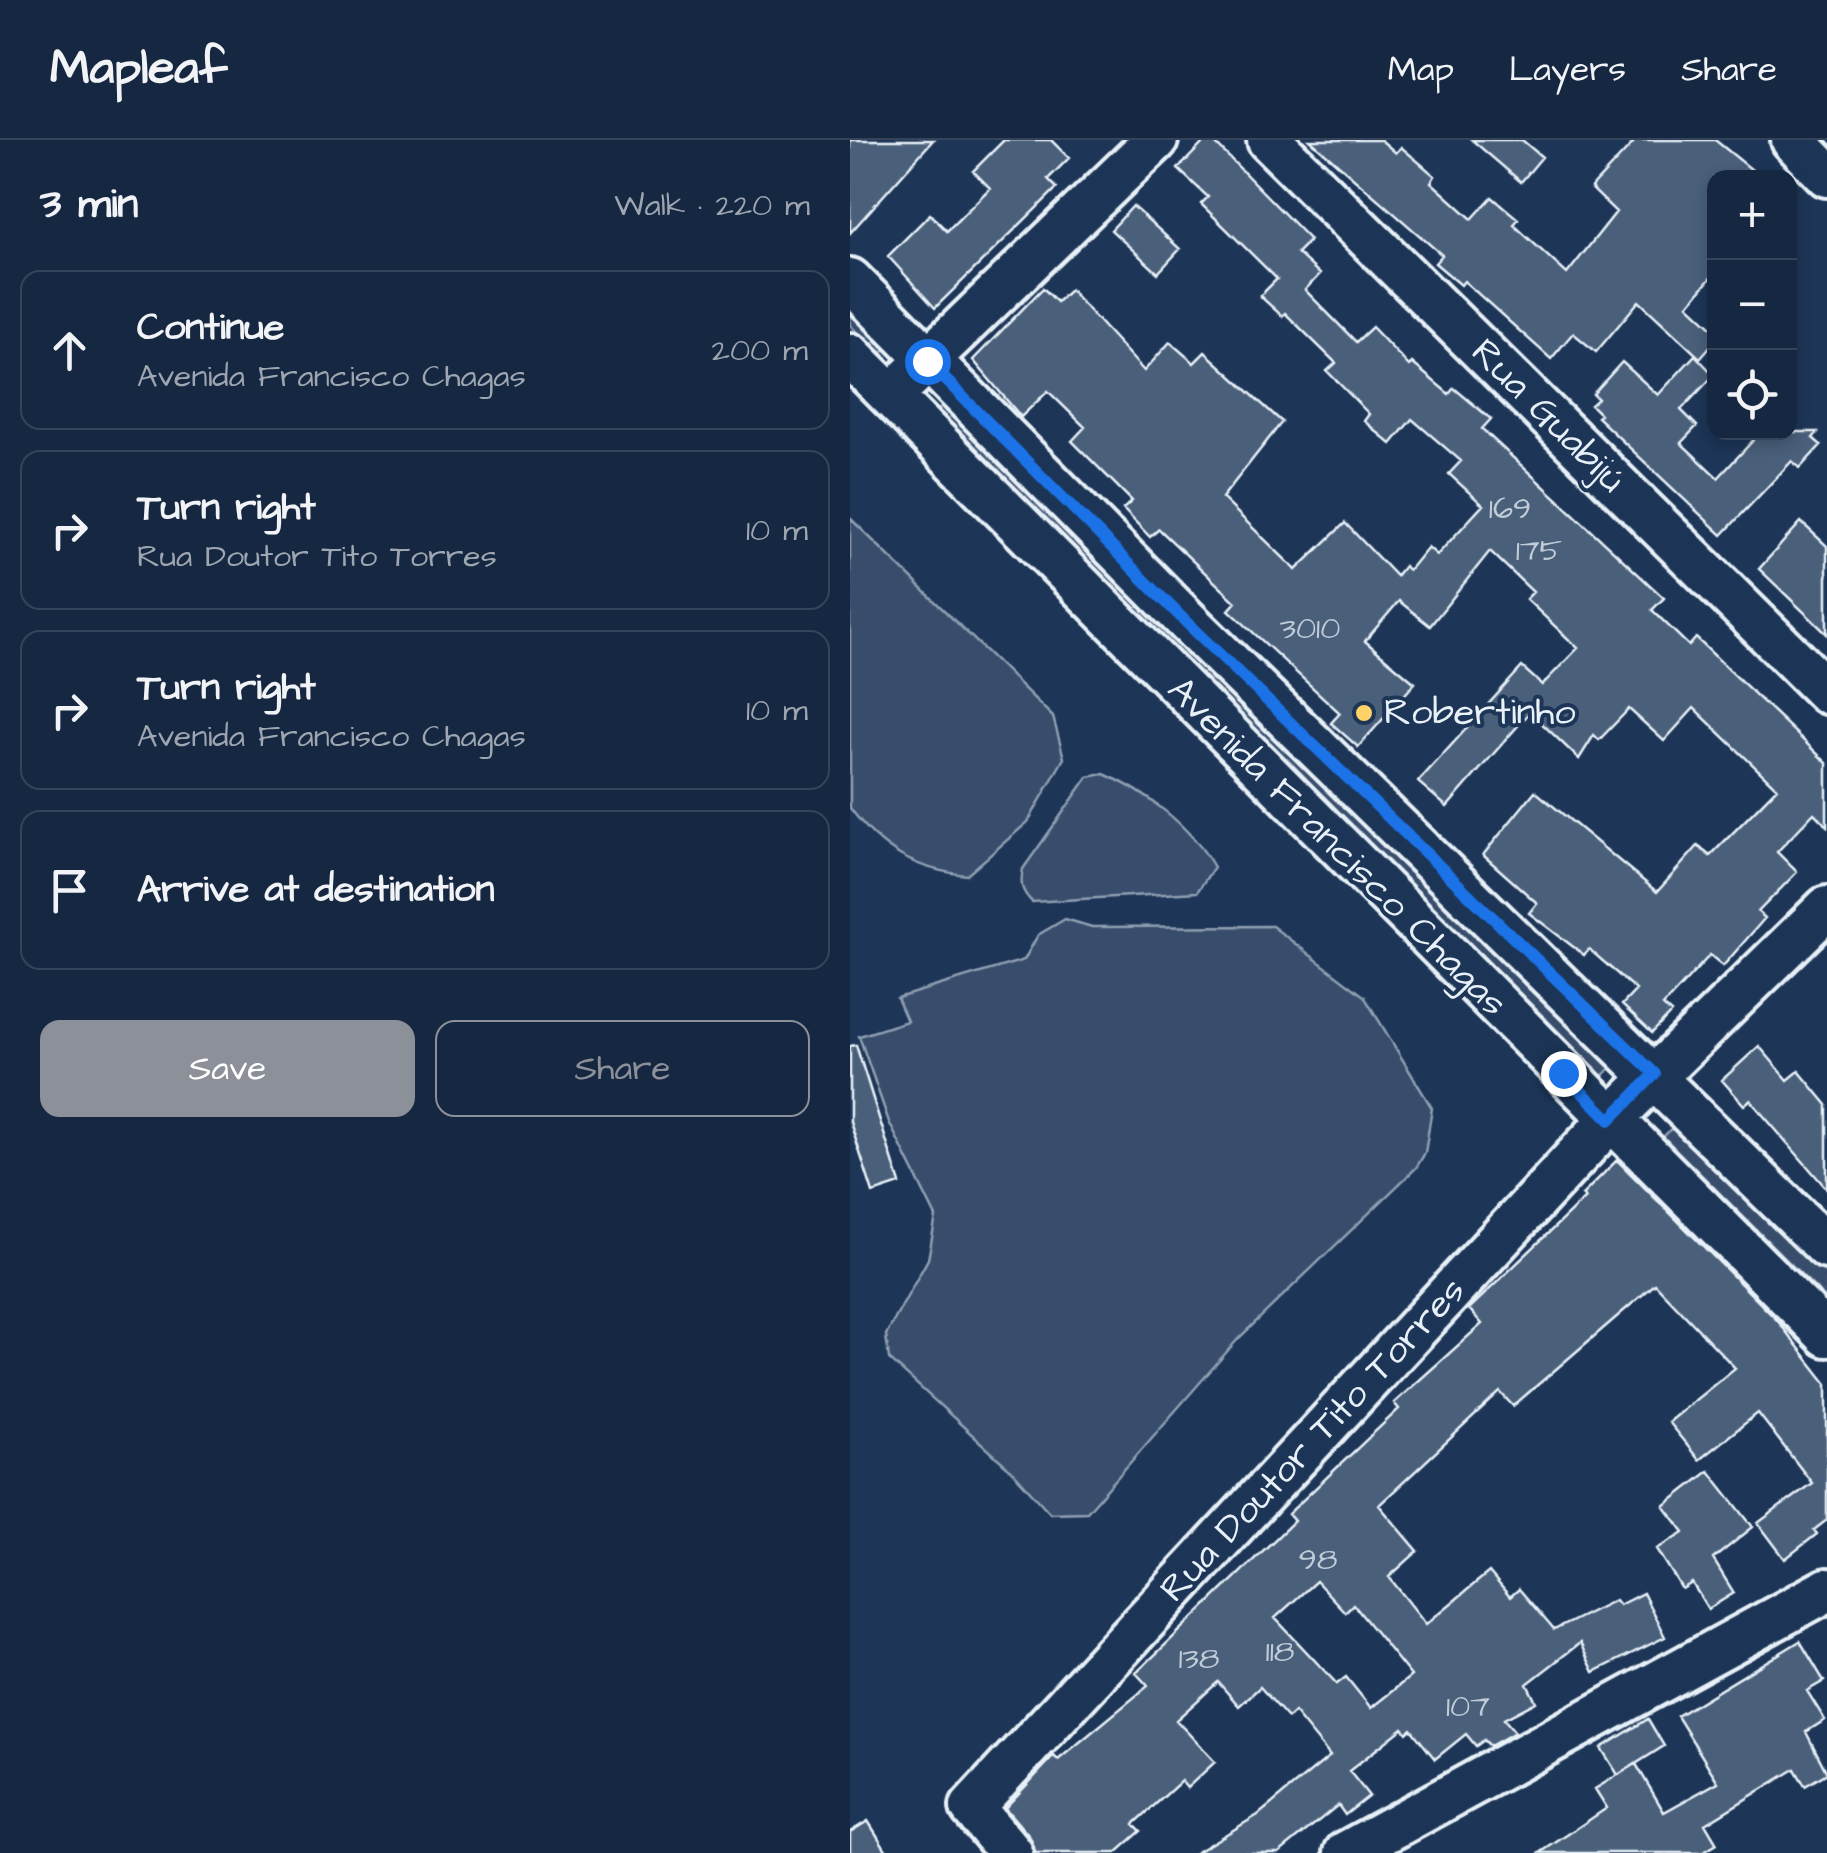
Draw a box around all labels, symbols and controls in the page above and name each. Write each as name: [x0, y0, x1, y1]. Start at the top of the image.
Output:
text: Mapleaf: [50, 36, 227, 102]
text: Map: [1388, 45, 1454, 94]
text: Layers: [1509, 45, 1626, 94]
text: Share: [1681, 45, 1777, 94]
map controls: [1707, 170, 1797, 440]
button: +: [1707, 170, 1797, 260]
text: 3 min: [40, 176, 138, 234]
text: Walk · 220 m: [614, 183, 810, 228]
button: −: [1707, 260, 1797, 350]
text: Continue: [137, 302, 284, 354]
icon: ahead: [42, 323, 97, 378]
street label: Rua Guabijú: [1459, 327, 1637, 505]
text: 200 m: [712, 328, 808, 373]
route start: [905, 339, 951, 385]
button: locate: [1707, 350, 1797, 440]
text: Avenida Francisco Chagas: [137, 354, 526, 399]
text: Turn right: [137, 482, 316, 534]
house number: 169: [1489, 486, 1531, 531]
icon: right: [42, 503, 97, 558]
text: 10 m: [746, 508, 808, 553]
house number: 175: [1516, 528, 1563, 573]
text: Rua Doutor Tito Torres: [137, 534, 497, 579]
house number: 3010: [1280, 606, 1340, 651]
text: Turn right: [137, 662, 316, 714]
street label: Avenida Francisco Chagas: [1155, 665, 1519, 1029]
icon: right: [42, 683, 97, 738]
place label: Robertinho: [1384, 687, 1576, 739]
text: 10 m: [746, 688, 808, 733]
marker: Robertinho: [1353, 702, 1375, 724]
text: Avenida Francisco Chagas: [137, 714, 526, 759]
icon: arrive: [42, 863, 97, 918]
text: Arrive at destination: [137, 864, 494, 916]
button: Save: [40, 1020, 415, 1117]
button: Share: [435, 1020, 810, 1117]
route end: [1541, 1051, 1587, 1097]
street label: Rua Doutor Tito Torres: [1148, 1266, 1478, 1614]
house number: 98: [1299, 1537, 1337, 1582]
house number: 118: [1266, 1629, 1294, 1674]
house number: 138: [1178, 1636, 1220, 1681]
house number: 107: [1446, 1684, 1490, 1729]

